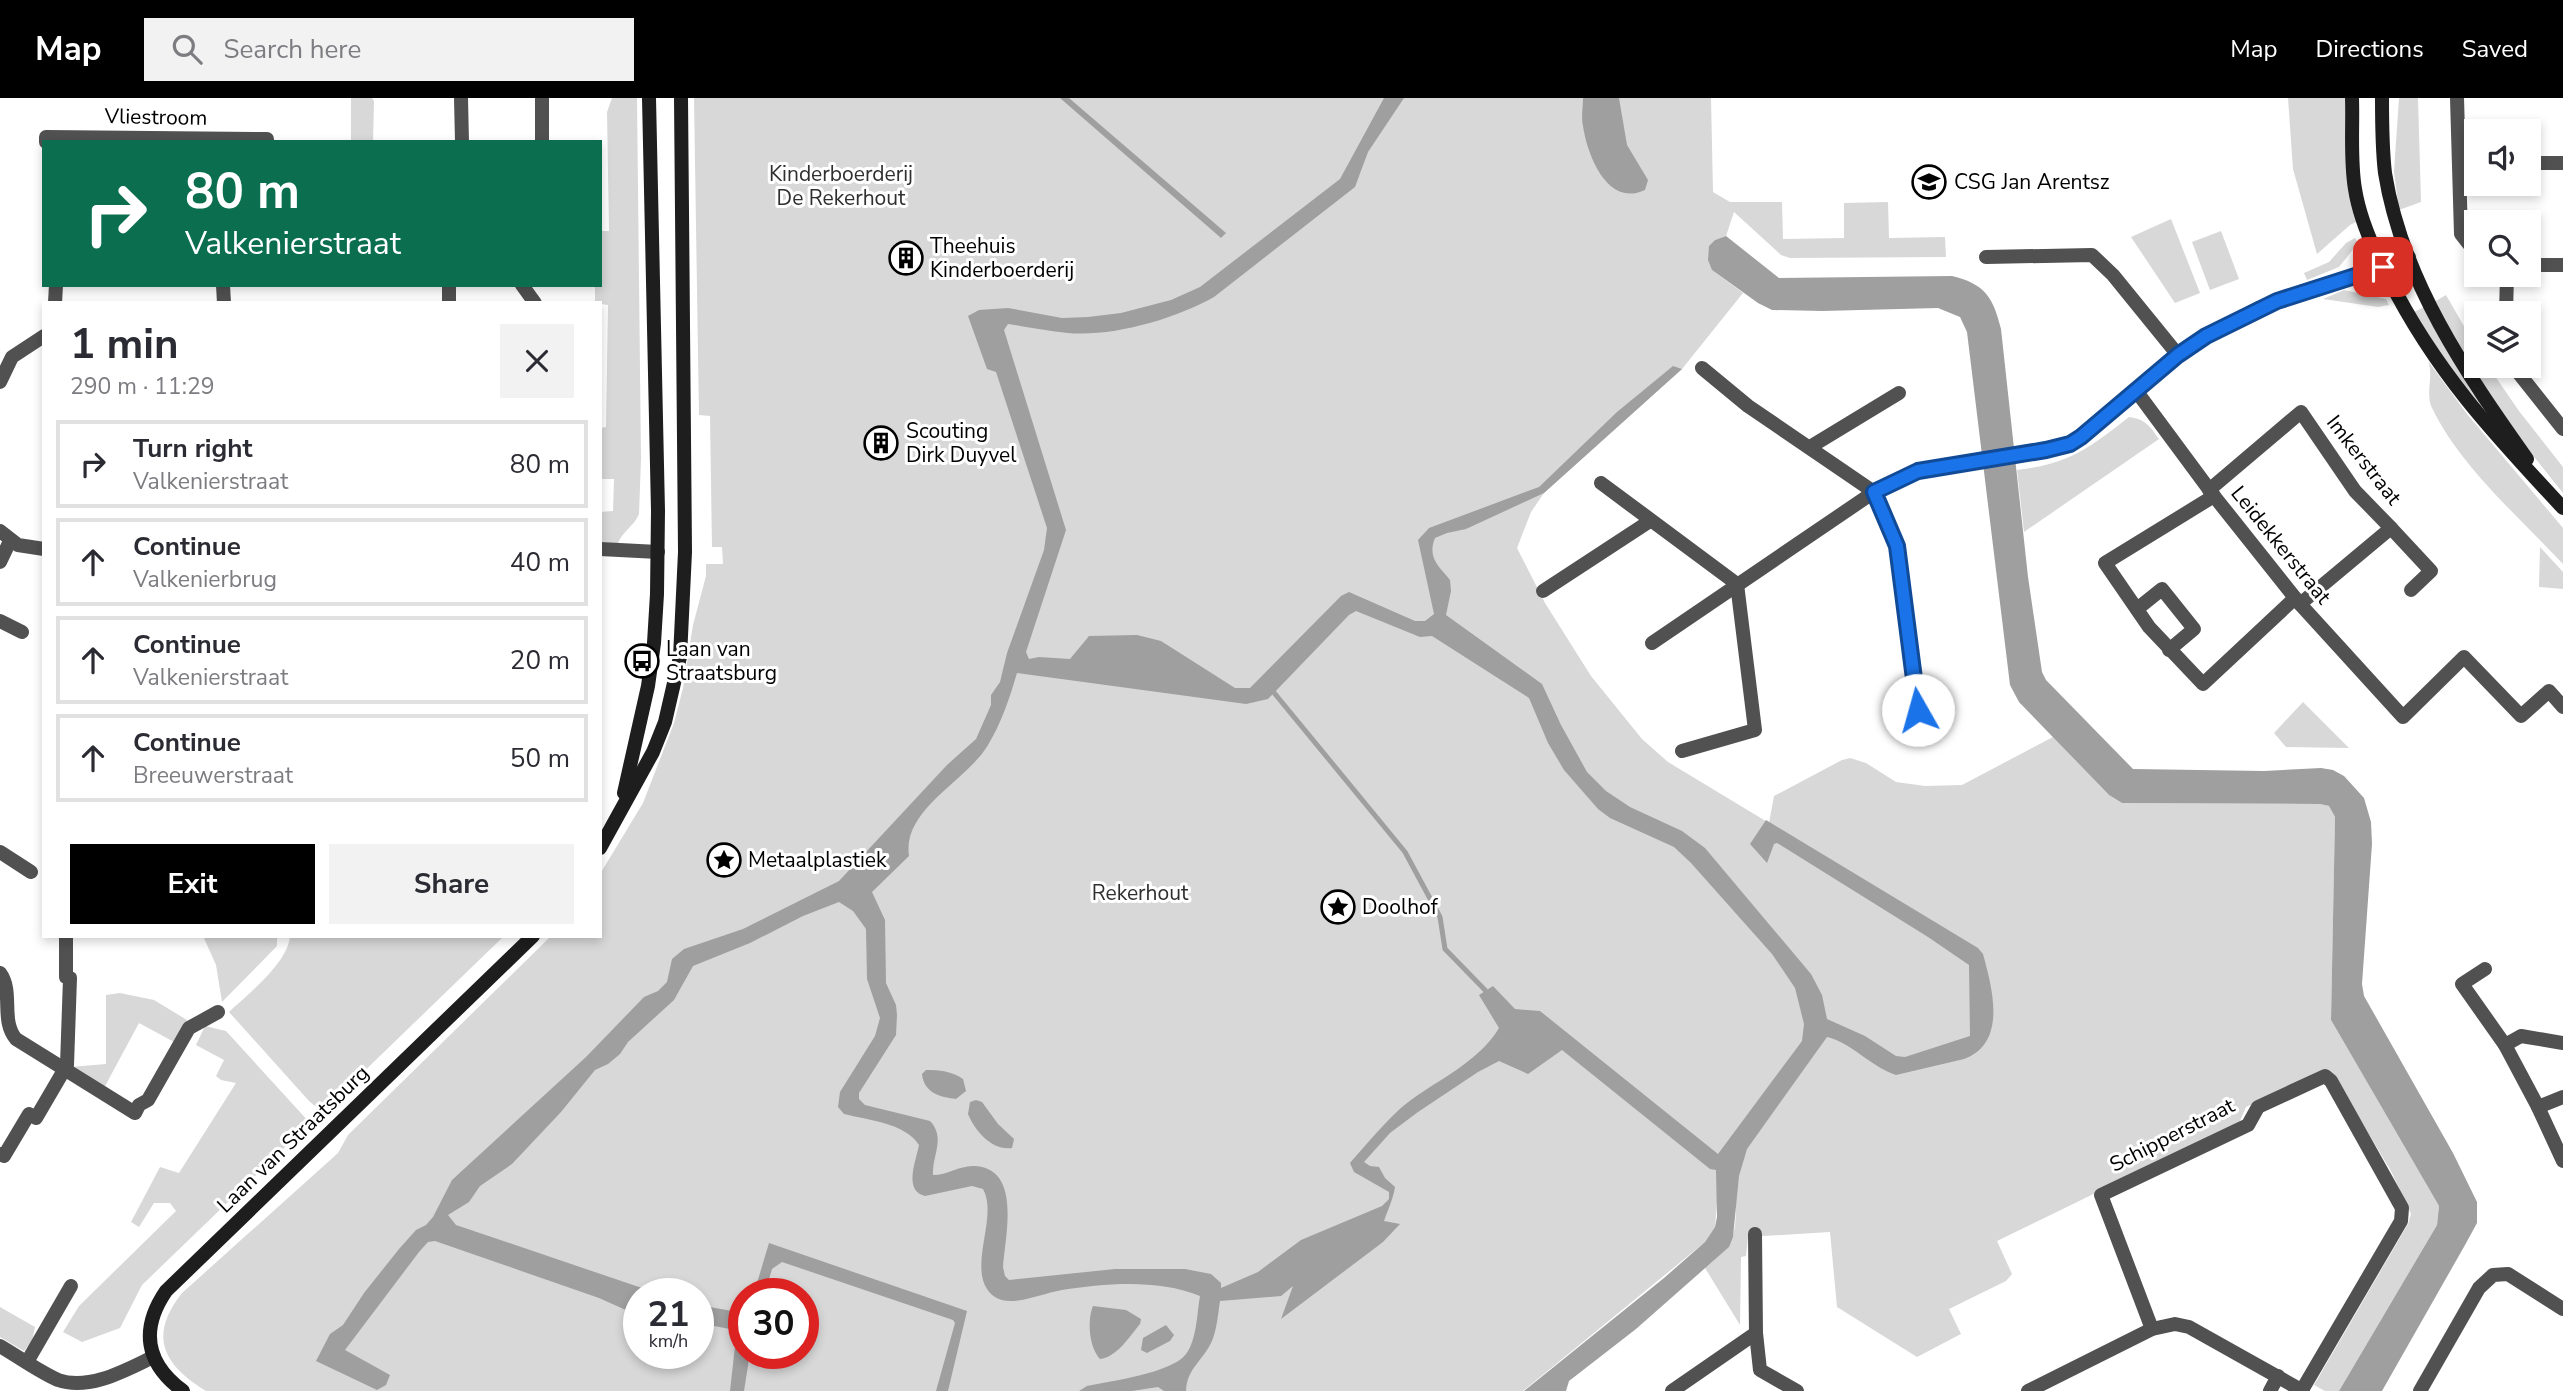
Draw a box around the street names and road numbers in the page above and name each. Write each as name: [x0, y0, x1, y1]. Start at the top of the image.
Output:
street label: Vliestroom: [103, 102, 208, 132]
street label: Imkerstraat: [2320, 409, 2408, 511]
street label: Leidekkerstraat: [2225, 480, 2338, 610]
street label: Laan van Straatsburg: [211, 1059, 375, 1219]
street label: Schipperstraat: [2105, 1091, 2240, 1179]

